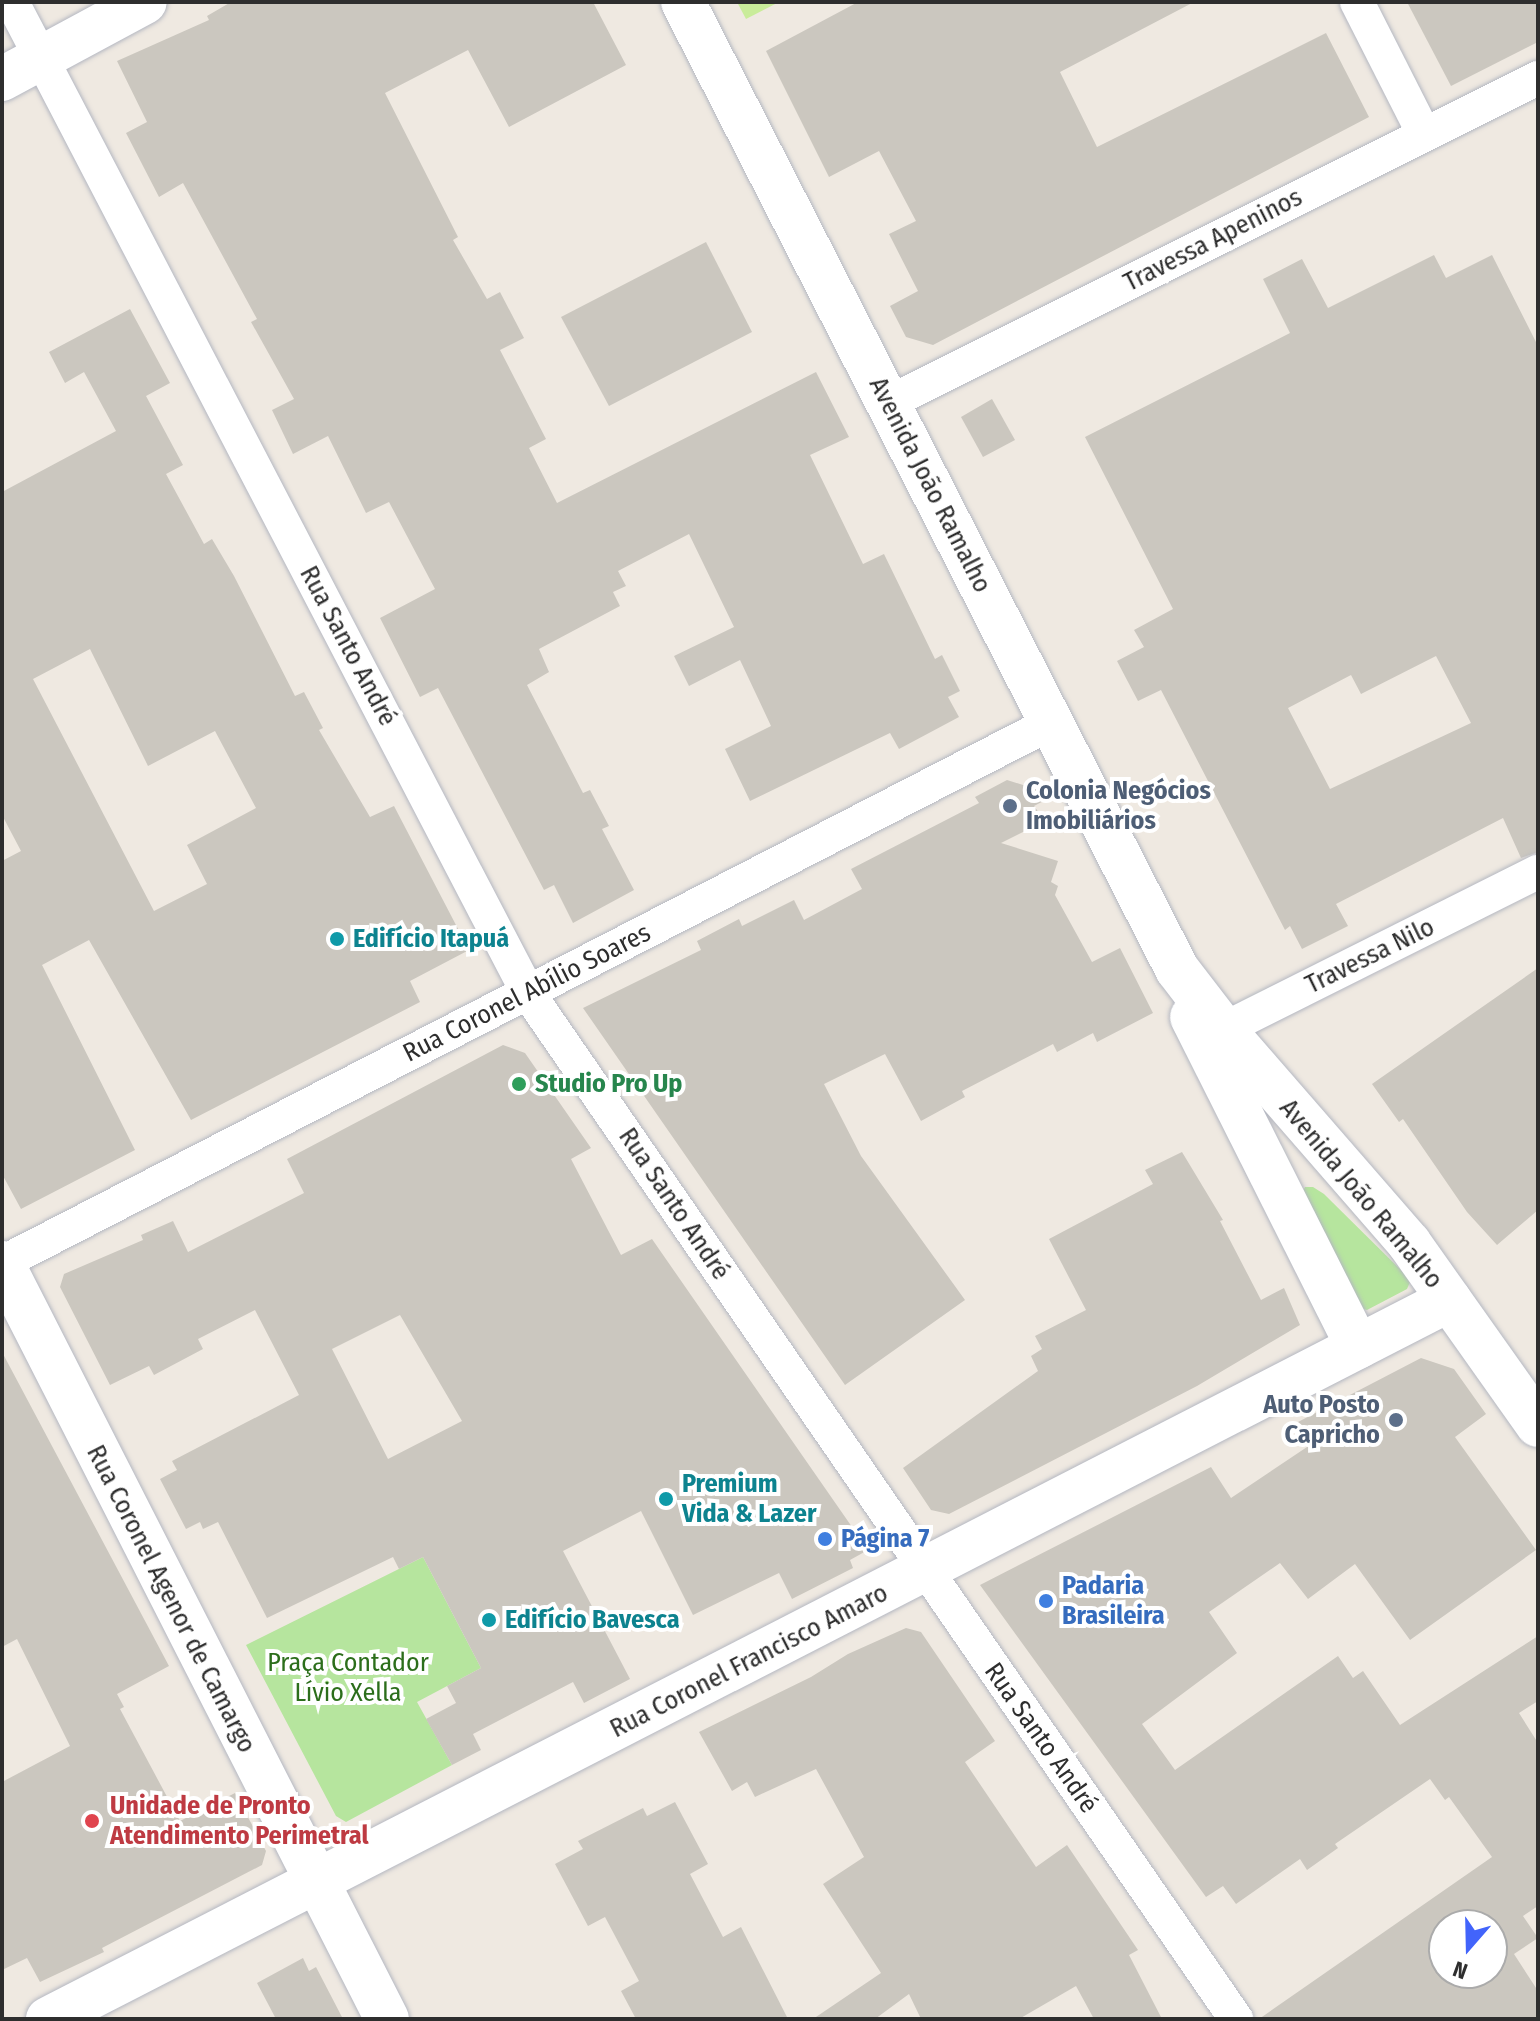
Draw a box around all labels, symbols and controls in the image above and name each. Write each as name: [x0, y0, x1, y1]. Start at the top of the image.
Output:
street label: Travessa Apeninos: [1119, 182, 1307, 298]
street label: Avenida João Ramalho: [862, 372, 998, 598]
street label: Rua Santo André: [293, 561, 403, 731]
place label: Colonia Negócios Imobiliários: [1026, 775, 1211, 836]
marker: Colonia Negócios Imobiliários: [1001, 797, 1019, 815]
street label: Travessa Nilo: [1300, 911, 1440, 1001]
street label: Rua Coronel Abílio Soares: [398, 917, 656, 1069]
place label: Edifício Itapuá: [353, 923, 509, 955]
marker: Edifício Itapuá: [328, 930, 346, 948]
place label: Studio Pro Up: [535, 1068, 682, 1100]
marker: Studio Pro Up: [510, 1075, 528, 1093]
street label: Avenida João Ramalho: [1273, 1093, 1449, 1295]
street label: Rua Santo André: [612, 1122, 736, 1286]
place label: Auto Posto Capricho: [1263, 1389, 1380, 1450]
marker: Auto Posto Capricho: [1387, 1411, 1405, 1429]
street label: Rua Coronel Agenor de Camargo: [80, 1440, 262, 1758]
place label: Premium Vida & Lazer: [682, 1468, 816, 1530]
marker: Premium Vida & Lazer: [657, 1490, 675, 1508]
place label: Página 7: [841, 1523, 929, 1555]
marker: Página 7: [816, 1530, 834, 1548]
place label: Padaria Brasileira: [1062, 1570, 1165, 1632]
street label: Rua Coronel Francisco Amaro: [605, 1577, 893, 1745]
marker: Padaria Brasileira: [1037, 1592, 1055, 1610]
place label: Edifício Bavesca: [505, 1604, 680, 1636]
marker: Edifício Bavesca: [480, 1611, 498, 1629]
park label: Praça Contador Lívio Xella: [267, 1647, 429, 1708]
street label: Rua Santo André: [978, 1657, 1104, 1819]
place label: Unidade de Pronto Atendimento Perimetral: [110, 1790, 369, 1852]
marker: Unidade de Pronto Atendimento Perimetral: [81, 1810, 103, 1832]
north arrow: [1428, 1909, 1508, 1989]
text: N: [1449, 1955, 1471, 1985]

